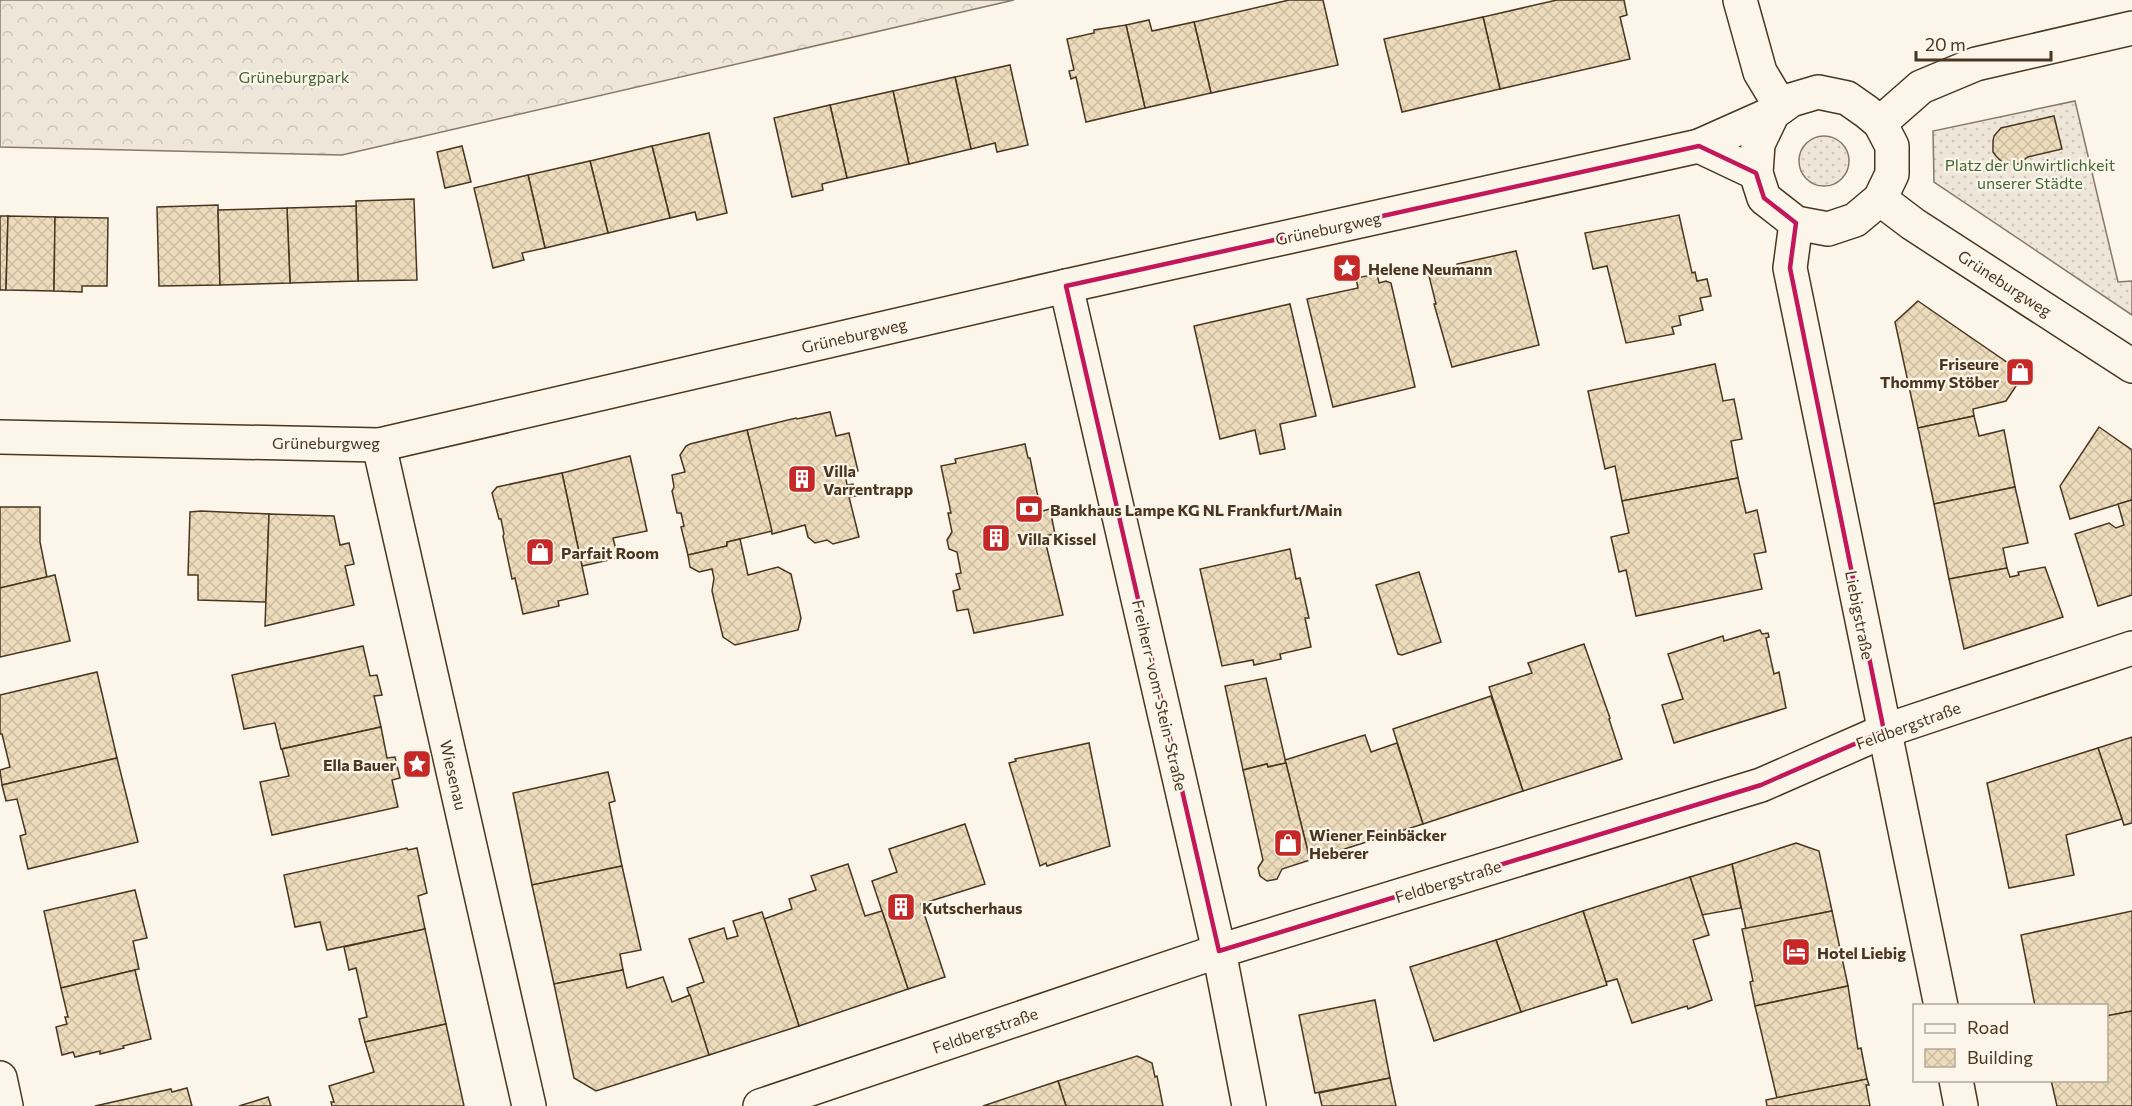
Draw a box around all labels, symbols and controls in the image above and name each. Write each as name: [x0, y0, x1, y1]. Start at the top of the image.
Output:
scale bar: [1916, 24, 2051, 62]
text: 20 m: [1925, 33, 1966, 55]
park label: Grüneburgpark: [238, 67, 350, 86]
park label: Platz der Unwirtlichkeit unserer Städte: [1945, 155, 2116, 192]
street label: Grüneburgweg: [1273, 207, 1383, 248]
street label: Grüneburgweg: [1955, 246, 2056, 320]
place icon: Helene Neumann: [1331, 252, 1363, 284]
place label: Helene Neumann: [1368, 259, 1492, 278]
street label: Grüneburgweg: [799, 314, 909, 356]
place label: Friseure Thommy Stöber: [1880, 354, 1999, 391]
shop icon: Friseure Thommy Stöber: [2004, 356, 2036, 388]
street label: Grüneburgweg: [272, 433, 380, 452]
place label: Villa Varrentrapp: [823, 461, 913, 498]
building icon: Villa Varrentrapp: [786, 463, 818, 495]
bank icon: Bankhaus Lampe KG NL Frankfurt/Main: [1013, 493, 1045, 525]
place label: Bankhaus Lampe KG NL Frankfurt/Main: [1050, 500, 1342, 519]
building icon: Villa Kissel: [980, 522, 1012, 554]
place label: Villa Kissel: [1017, 529, 1096, 548]
shop icon: Parfait Room: [524, 536, 556, 568]
place label: Parfait Room: [561, 543, 659, 562]
street label: Liebigstraße: [1842, 569, 1878, 661]
street label: Freiherr-vom-Stein-Straße: [1129, 598, 1191, 792]
street label: Feldbergstraße: [1853, 697, 1963, 753]
street label: Wiesenau: [437, 738, 471, 812]
place icon: Ella Bauer: [401, 748, 433, 780]
place label: Ella Bauer: [323, 755, 396, 774]
place label: Wiener Feinbäcker Heberer: [1309, 825, 1447, 862]
shop icon: Wiener Feinbäcker Heberer: [1272, 827, 1304, 859]
street label: Feldbergstraße: [1393, 856, 1503, 906]
building icon: Kutscherhaus: [885, 891, 917, 923]
place label: Kutscherhaus: [922, 898, 1023, 917]
hotel icon: Hotel Liebig: [1780, 936, 1812, 968]
place label: Hotel Liebig: [1817, 943, 1906, 962]
street label: Feldbergstraße: [930, 1003, 1040, 1057]
legend: [1913, 1004, 2108, 1082]
text: Road: [1967, 1016, 2009, 1038]
text: Building: [1967, 1046, 2033, 1068]

